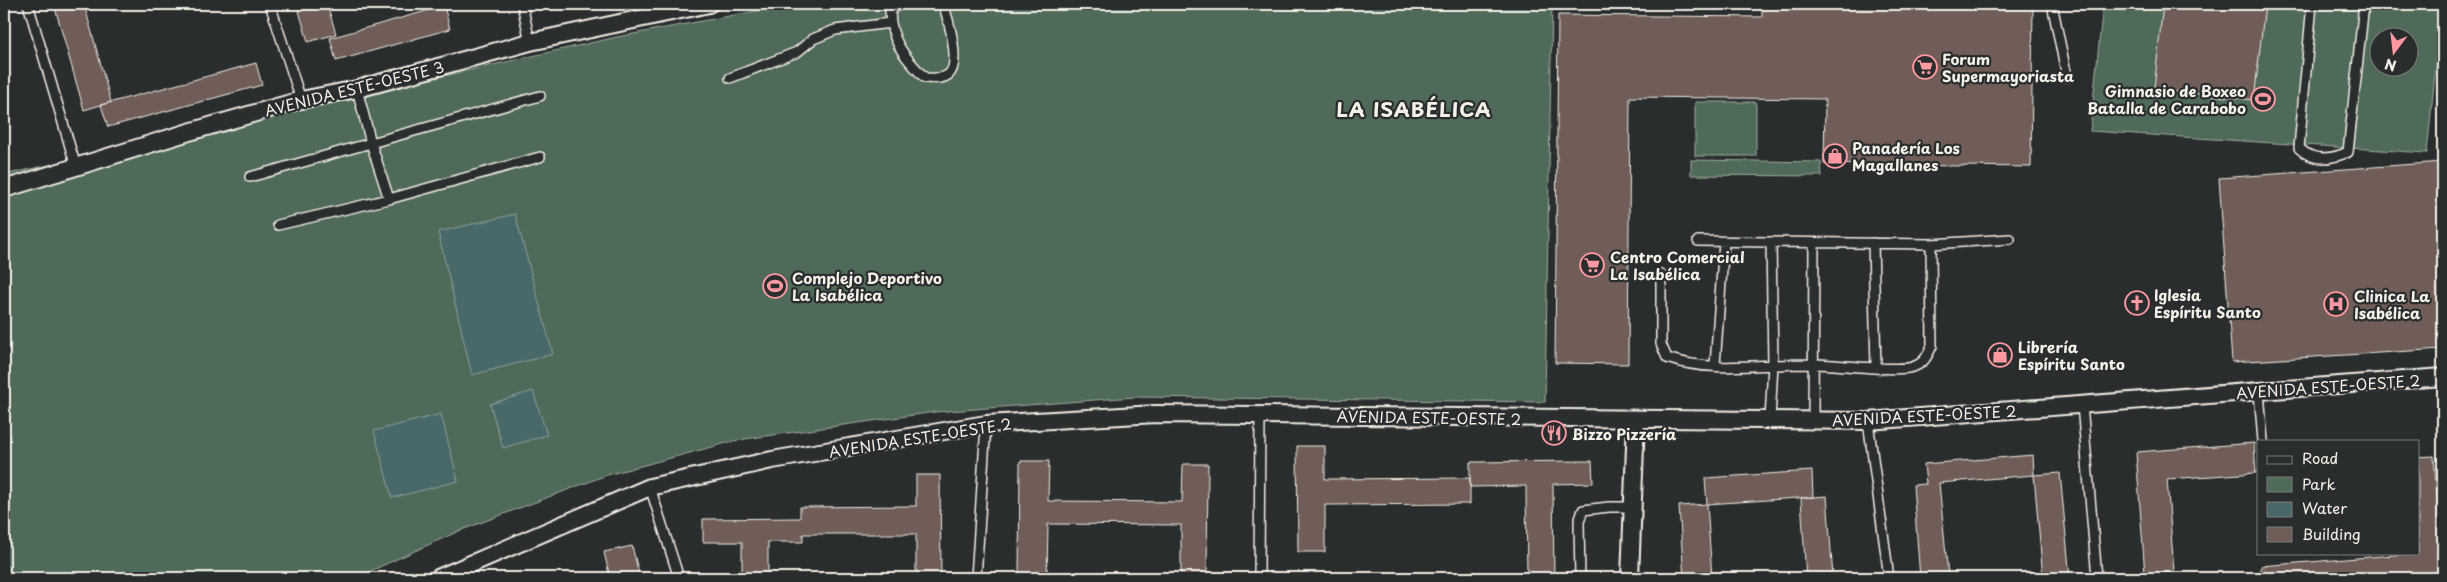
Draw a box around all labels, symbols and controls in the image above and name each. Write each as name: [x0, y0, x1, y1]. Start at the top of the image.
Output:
north arrow: [2370, 28, 2420, 78]
place label: Forum Supermayoriasta: [1942, 47, 2074, 87]
text: N: [2382, 53, 2399, 77]
supermarket icon: Forum Supermayoriasta: [1912, 54, 1938, 80]
street label: AVENIDA ESTE-OESTE 3: [262, 55, 446, 121]
place label: Gimnasio de Boxeo Batalla de Carabobo: [2087, 79, 2246, 119]
sports icon: Gimnasio de Boxeo Batalla de Carabobo: [2250, 86, 2276, 112]
district label: LA ISABÉLICA: [1336, 94, 1492, 124]
place label: Panadería Los Magallanes: [1852, 136, 1960, 176]
shop icon: Panadería Los Magallanes: [1822, 143, 1848, 169]
place label: Centro Comercial La Isabélica: [1610, 245, 1744, 285]
supermarket icon: Centro Comercial La Isabélica: [1579, 252, 1605, 278]
place label: Complejo Deportivo La Isabélica: [792, 266, 942, 306]
sports icon: Complejo Deportivo La Isabélica: [762, 273, 788, 299]
place label: Iglesia Espíritu Santo: [2154, 283, 2261, 323]
place label: Clinica La Isabélica: [2354, 284, 2430, 324]
church icon: Iglesia Espíritu Santo: [2124, 290, 2150, 316]
hospital icon: Clinica La Isabélica: [2323, 291, 2349, 317]
place label: Librería Espíritu Santo: [2018, 335, 2125, 375]
shop icon: Librería Espíritu Santo: [1987, 342, 2013, 368]
street label: AVENIDA ESTE-OESTE 2: [2235, 368, 2421, 404]
street label: AVENIDA ESTE-OESTE 2: [1831, 399, 2017, 431]
street label: AVENIDA ESTE-OESTE 2: [1337, 404, 1521, 430]
street label: AVENIDA ESTE-OESTE 2: [827, 411, 1013, 463]
restaurant icon: Bizzo Pizzería: [1541, 420, 1567, 446]
place label: Bizzo Pizzería: [1572, 422, 1677, 445]
legend: [2257, 440, 2420, 554]
text: Road: [2302, 446, 2338, 469]
text: Park: [2302, 472, 2336, 495]
text: Water: [2302, 496, 2347, 519]
text: Building: [2302, 522, 2361, 545]

